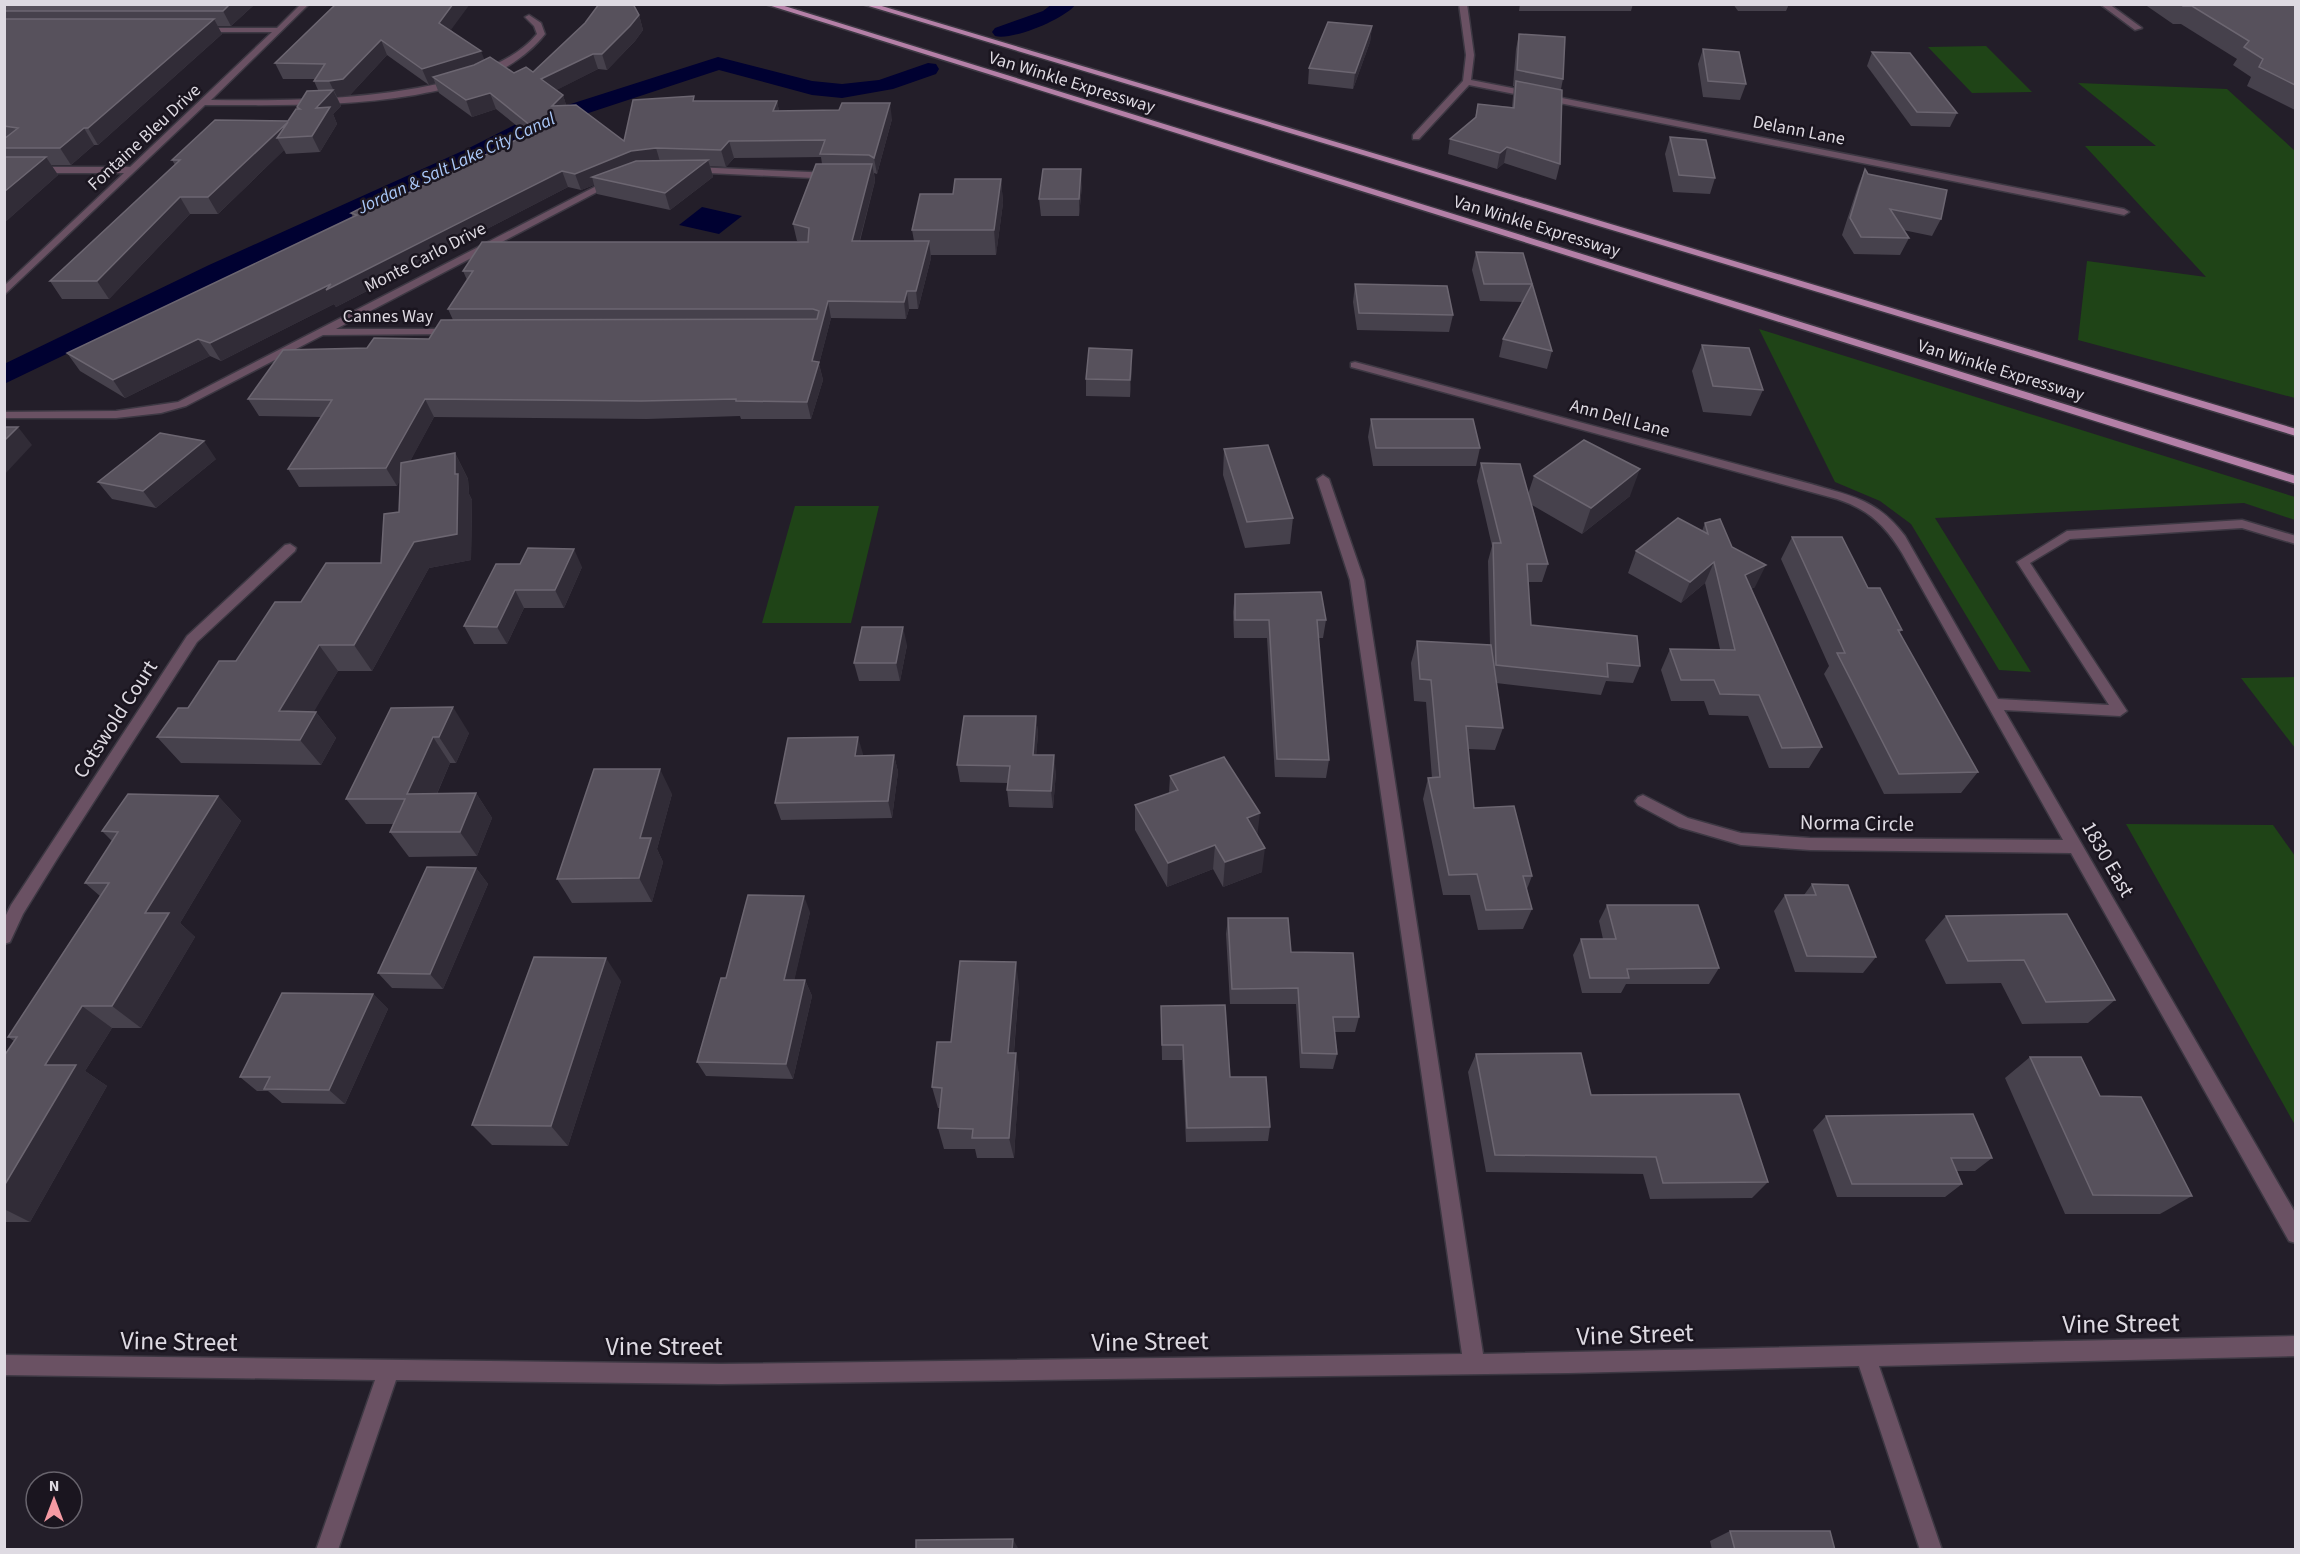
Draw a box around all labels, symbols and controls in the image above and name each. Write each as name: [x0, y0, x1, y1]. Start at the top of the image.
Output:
street label: Van Winkle Expressway: [985, 45, 1159, 120]
street label: Fontaine Bleu Drive: [82, 78, 206, 196]
water label: Jordan & Salt Lake City Canal: [352, 106, 560, 221]
street label: Delann Lane: [1751, 109, 1847, 152]
street label: Van Winkle Expressway: [1450, 189, 1624, 264]
street label: Monte Carlo Drive: [360, 216, 490, 299]
street label: Cannes Way: [343, 304, 434, 329]
street label: Van Winkle Expressway: [1914, 333, 2088, 408]
street label: Ann Dell Lane: [1567, 393, 1673, 444]
street label: Cotswold Court: [66, 654, 164, 784]
street label: Norma Circle: [1800, 807, 1914, 839]
street label: 1830 East: [2074, 816, 2142, 902]
street label: Vine Street: [2062, 1304, 2180, 1343]
street label: Vine Street: [1576, 1314, 1694, 1355]
street label: Vine Street: [120, 1322, 238, 1361]
street label: Vine Street: [1091, 1322, 1209, 1361]
street label: Vine Street: [605, 1328, 723, 1365]
north arrow: [24, 1470, 84, 1530]
text: N: [49, 1475, 59, 1497]

